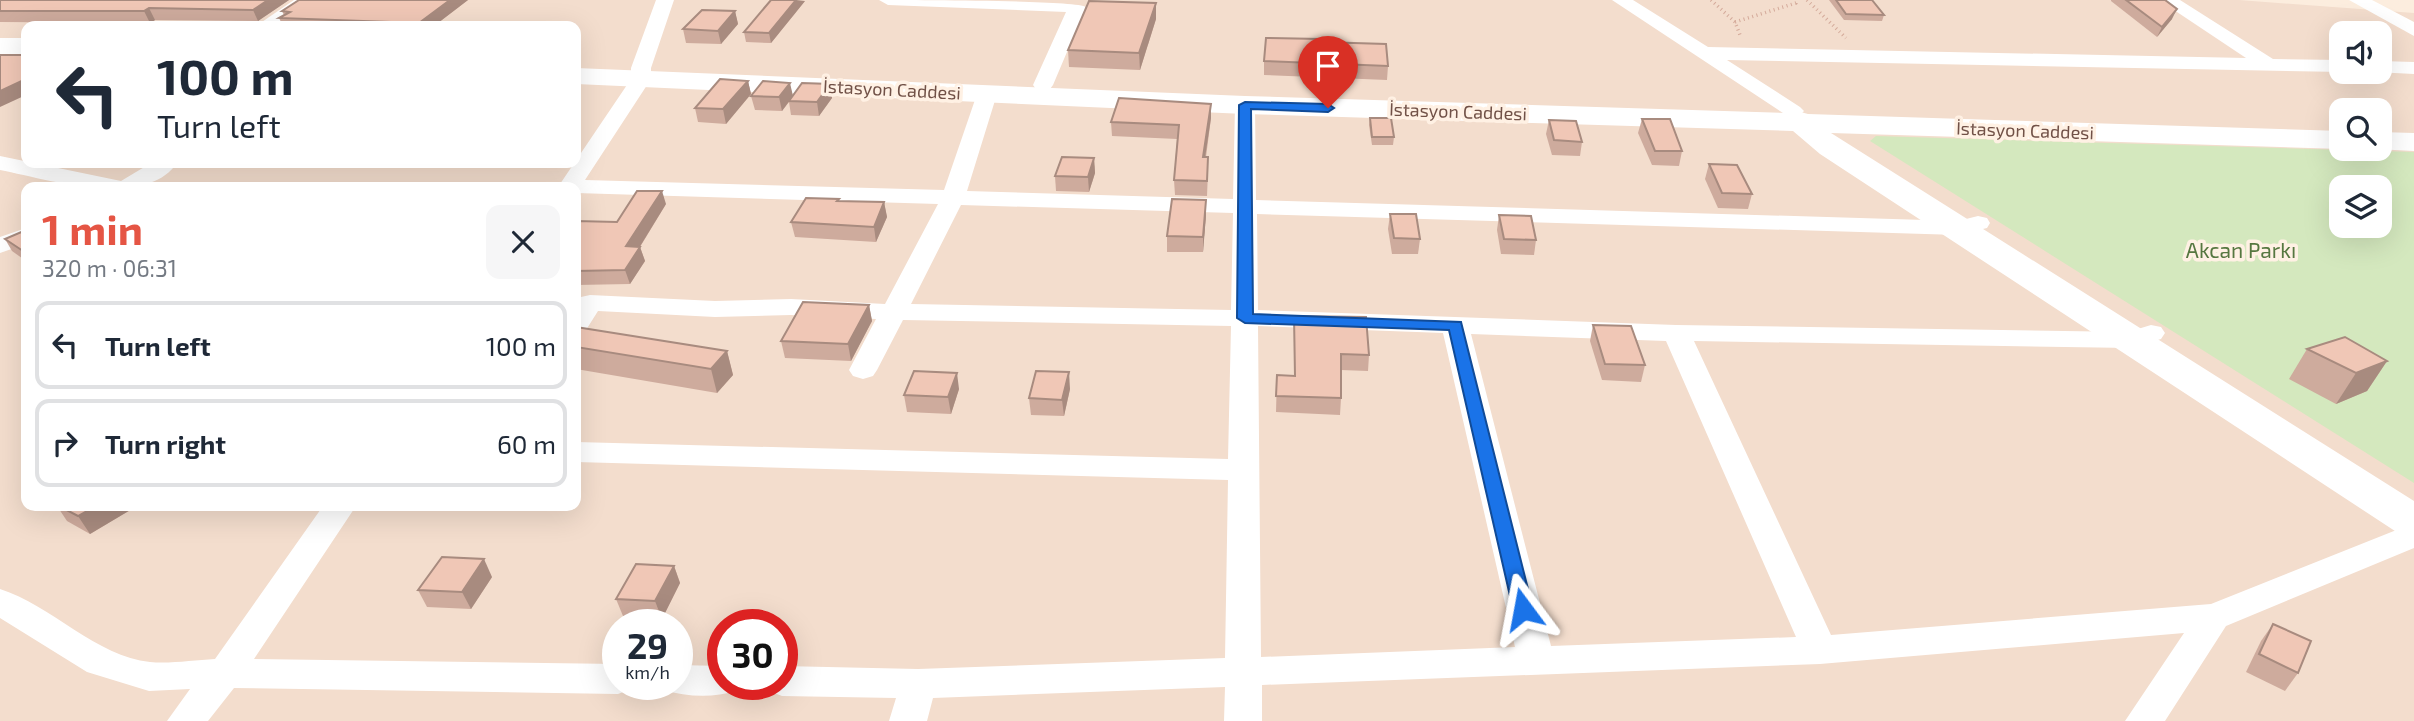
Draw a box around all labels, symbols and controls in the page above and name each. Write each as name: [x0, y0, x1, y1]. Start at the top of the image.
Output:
map controls: [2329, 21, 2392, 238]
button: sound: [2329, 21, 2392, 84]
pin: [1298, 36, 1358, 108]
text: 100 m: [157, 46, 294, 105]
icon: arrive: [1309, 47, 1347, 85]
icon: left: [42, 49, 133, 140]
street label: İstasyon Caddesi: [823, 74, 961, 104]
street label: İstasyon Caddesi: [1389, 98, 1527, 124]
button: search: [2329, 98, 2392, 161]
text: Turn left: [157, 106, 281, 144]
street label: İstasyon Caddesi: [1956, 117, 2094, 143]
button: layers: [2329, 175, 2392, 238]
text: 1 min: [42, 203, 143, 253]
button: close: [486, 205, 560, 279]
park label: Akcan Parkı: [2186, 237, 2296, 262]
text: 320 m · 06:31: [42, 254, 177, 282]
icon: left: [46, 326, 84, 364]
text: Turn left: [105, 330, 211, 361]
text: 100 m: [486, 330, 556, 361]
icon: right: [46, 424, 84, 462]
text: Turn right: [105, 428, 226, 459]
text: 60 m: [497, 428, 556, 459]
position arrow: [1486, 572, 1560, 646]
speed limit sign: 30: [707, 609, 798, 700]
text: 29: [627, 624, 668, 666]
text: km/h: [625, 661, 670, 683]

